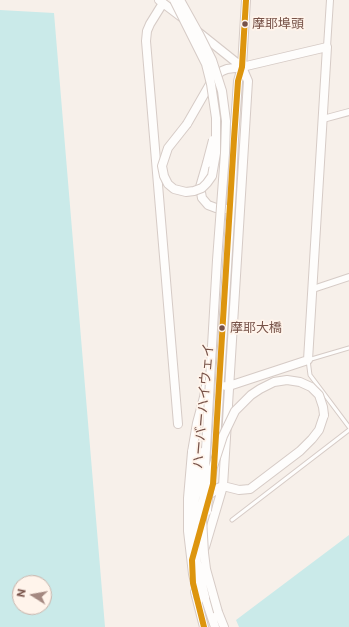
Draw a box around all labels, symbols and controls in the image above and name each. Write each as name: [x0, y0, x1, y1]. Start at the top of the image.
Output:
place label: 摩耶埠頭: [252, 16, 304, 32]
marker: 摩耶埠頭: [240, 19, 250, 29]
place label: 摩耶大橋: [230, 320, 282, 336]
marker: 摩耶大橋: [217, 323, 227, 333]
street label: ハーバーハイウェイ: [189, 343, 217, 469]
north arrow: [12, 575, 52, 615]
text: N: [14, 588, 28, 598]

